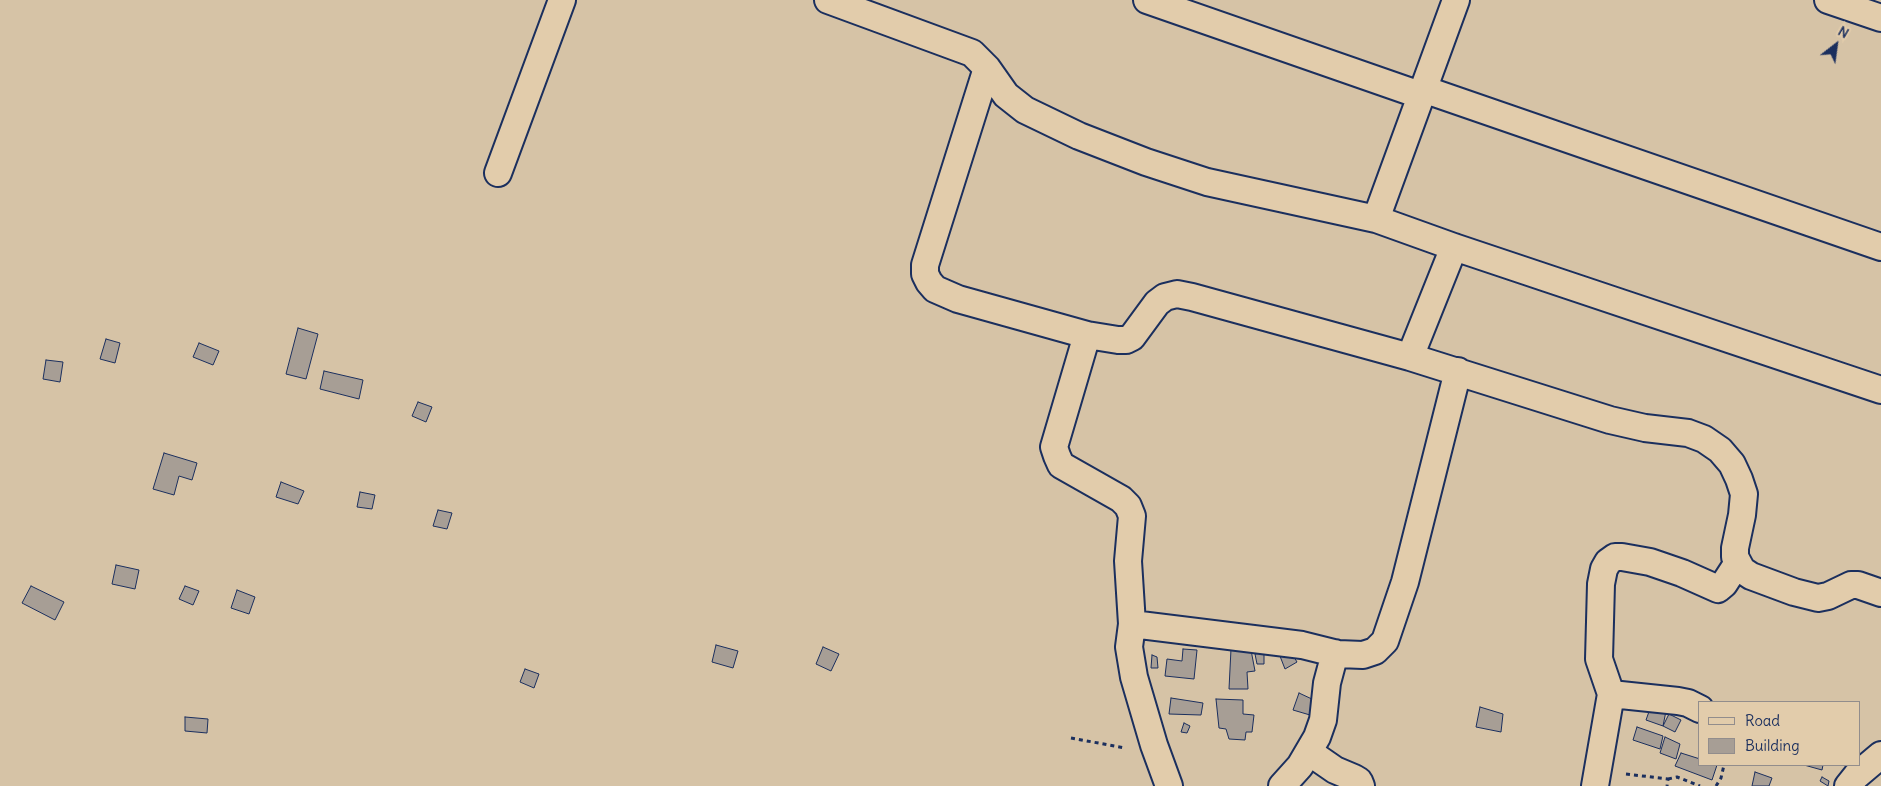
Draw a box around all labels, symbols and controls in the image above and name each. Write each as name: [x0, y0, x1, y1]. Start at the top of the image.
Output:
north arrow: [1811, 20, 1861, 70]
text: N: [1835, 22, 1852, 42]
legend: [1698, 701, 1861, 766]
text: Road: [1745, 711, 1780, 730]
text: Building: [1745, 736, 1800, 755]

